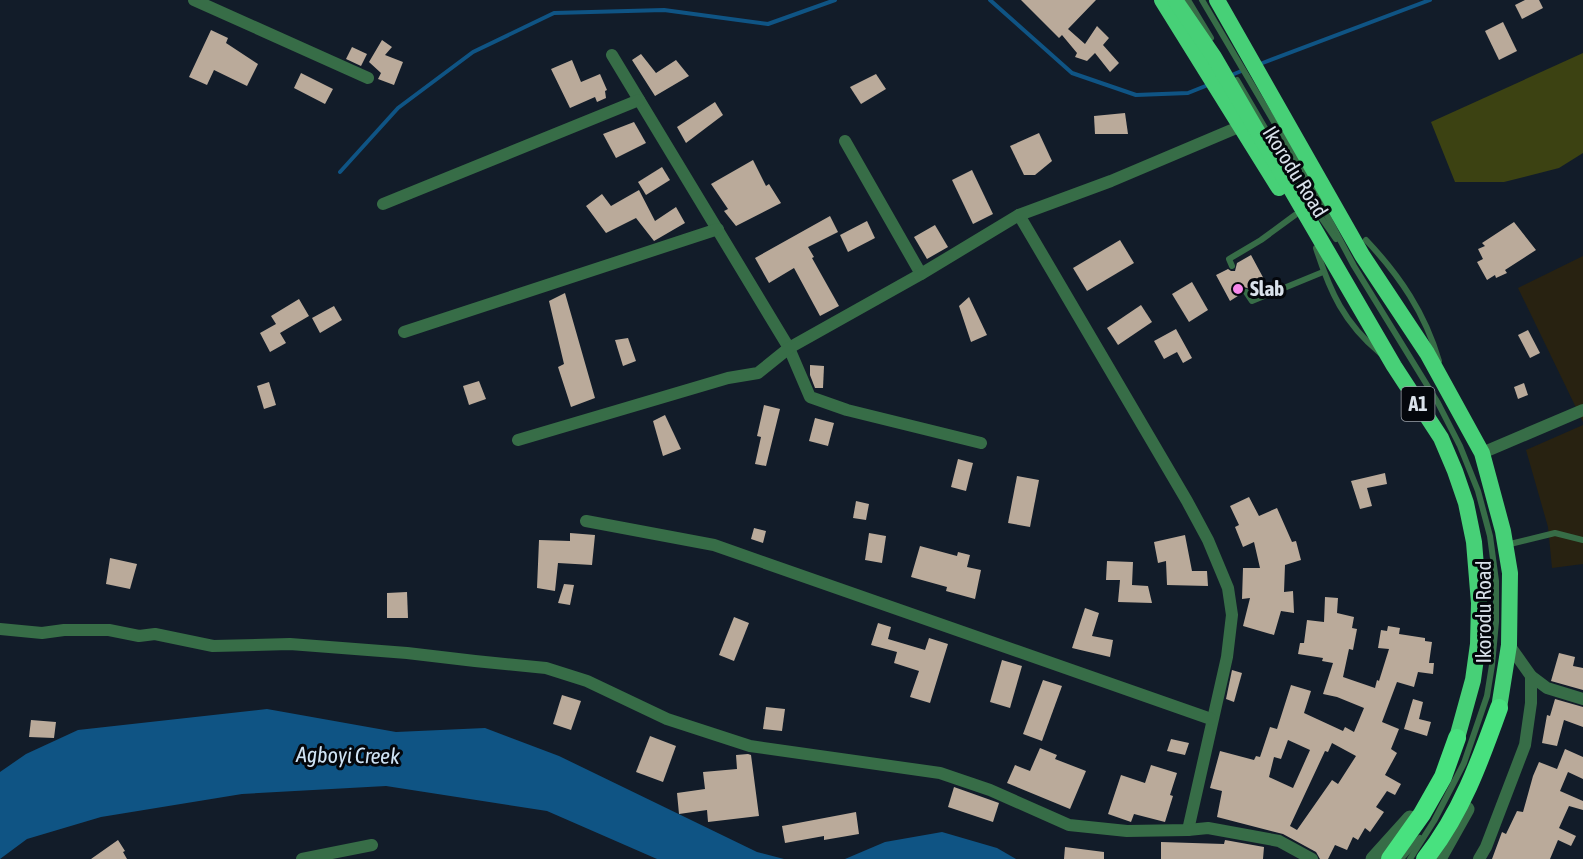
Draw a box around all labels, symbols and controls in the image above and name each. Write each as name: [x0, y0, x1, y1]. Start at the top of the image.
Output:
street label: Ikorodu Road: [1258, 121, 1333, 222]
place label: Slab: [1250, 276, 1284, 300]
marker: Slab: [1231, 282, 1245, 296]
road number: A1: [1402, 387, 1434, 421]
street label: Ikorodu Road: [1471, 560, 1495, 664]
water label: Agboyi Creek: [295, 741, 400, 769]

